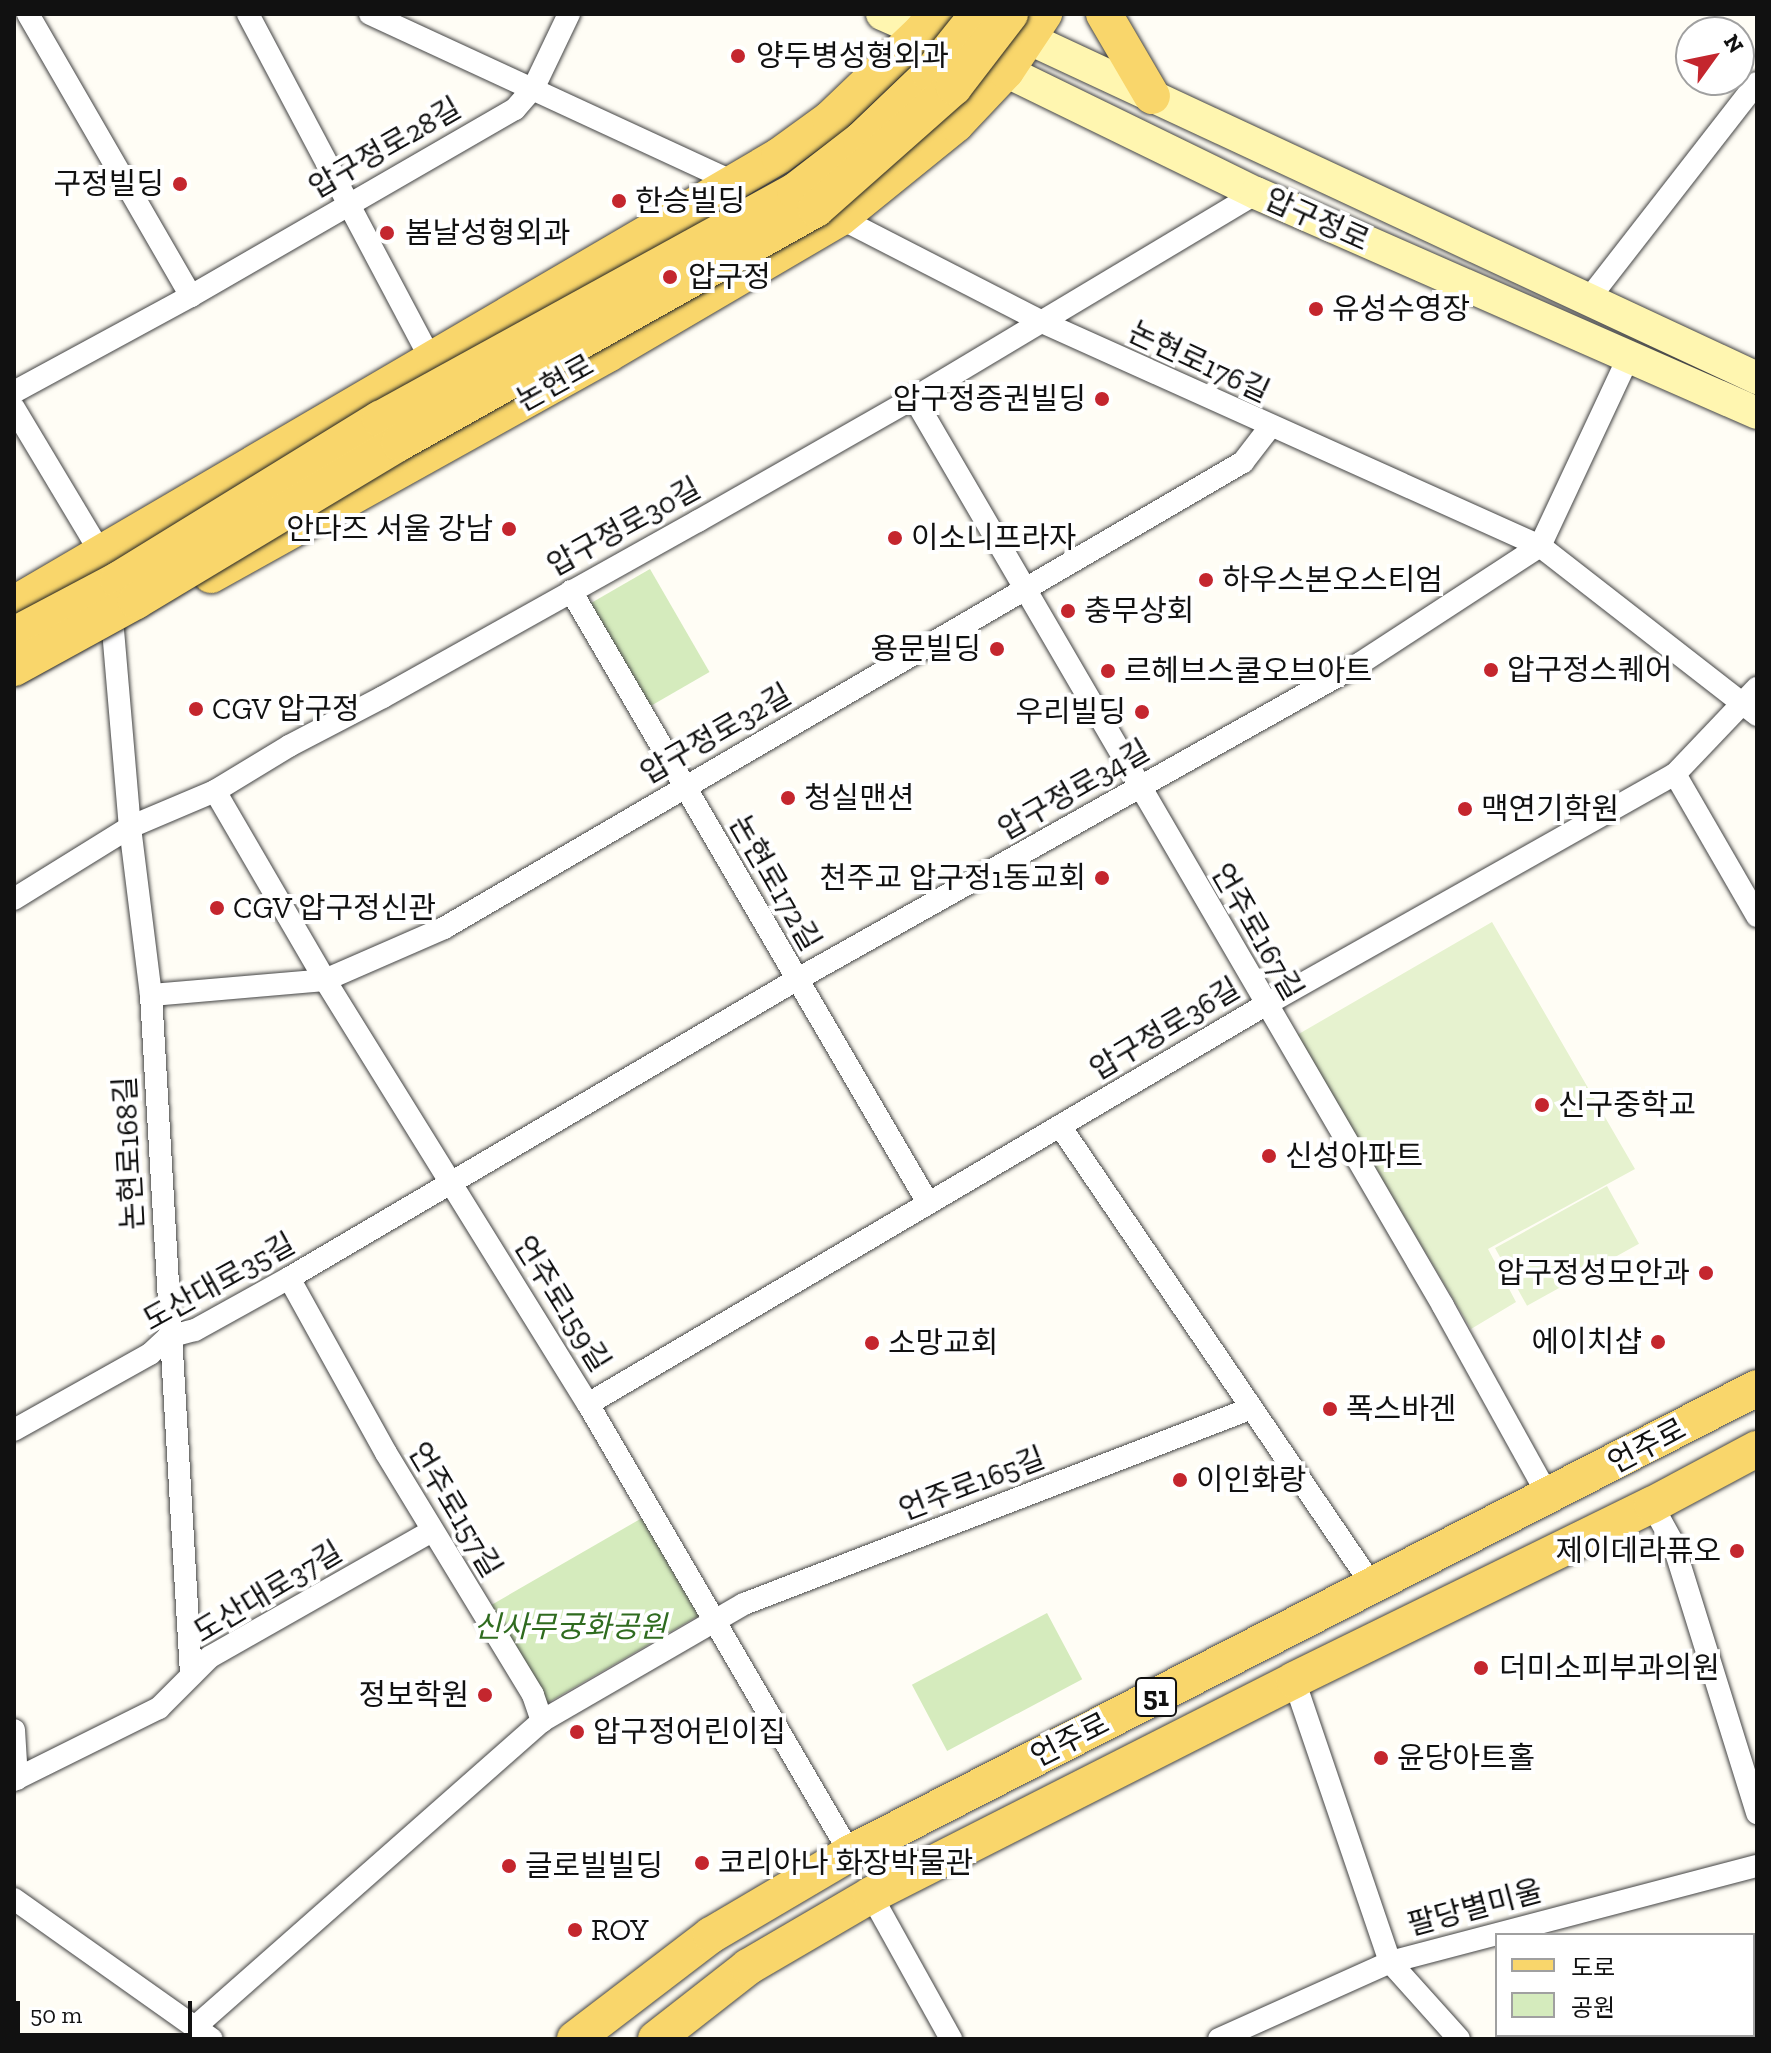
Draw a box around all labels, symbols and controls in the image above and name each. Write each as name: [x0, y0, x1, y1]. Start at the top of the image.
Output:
north arrow: [1675, 16, 1755, 96]
text: N: [1718, 29, 1750, 58]
place label: 양두병성형외과: [756, 38, 949, 74]
marker: 양두병성형외과: [727, 45, 749, 67]
street label: 압구정로28길: [303, 90, 467, 206]
place label: 구정빌딩: [54, 166, 164, 202]
marker: 구정빌딩: [171, 175, 189, 193]
street label: 압구정로: [1259, 181, 1375, 259]
place label: 한승빌딩: [635, 183, 745, 219]
marker: 한승빌딩: [610, 192, 628, 210]
place label: 봄날성형외과: [405, 215, 571, 251]
marker: 봄날성형외과: [376, 222, 398, 244]
place label: 압구정: [688, 259, 771, 295]
marker: 압구정: [659, 266, 681, 288]
place label: 유성수영장: [1332, 291, 1470, 327]
marker: 유성수영장: [1307, 300, 1325, 318]
street label: 논현로176길: [1123, 314, 1275, 410]
street label: 논현로: [510, 347, 600, 419]
place label: 압구정증권빌딩: [893, 381, 1086, 417]
marker: 압구정증권빌딩: [1093, 390, 1111, 408]
street label: 압구정로30길: [541, 470, 707, 584]
place label: 안다즈 서울 강남: [286, 511, 493, 547]
marker: 안다즈 서울 강남: [500, 520, 518, 538]
place label: 이소니프라자: [911, 520, 1077, 556]
marker: 이소니프라자: [886, 529, 904, 547]
place label: 하우스본오스티엄: [1222, 562, 1443, 598]
marker: 하우스본오스티엄: [1197, 571, 1215, 589]
place label: 충무상회: [1084, 593, 1194, 629]
marker: 충무상회: [1059, 602, 1077, 620]
place label: 용문빌딩: [871, 631, 981, 667]
marker: 용문빌딩: [988, 640, 1006, 658]
place label: 압구정스퀘어: [1507, 652, 1673, 688]
place label: 르헤브스쿨오브아트: [1124, 653, 1372, 689]
marker: 압구정스퀘어: [1482, 661, 1500, 679]
marker: 르헤브스쿨오브아트: [1099, 662, 1117, 680]
street label: 압구정로32길: [634, 676, 798, 792]
place label: CGV 압구정: [212, 691, 361, 727]
place label: 우리빌딩: [1016, 694, 1126, 730]
marker: CGV 압구정: [187, 700, 205, 718]
marker: 우리빌딩: [1133, 703, 1151, 721]
street label: 압구정로34길: [992, 732, 1156, 848]
place label: 청실맨션: [804, 780, 914, 816]
marker: 청실맨션: [779, 789, 797, 807]
place label: 맥연기학원: [1481, 791, 1619, 827]
marker: 맥연기학원: [1456, 800, 1474, 818]
street label: 논현로172길: [722, 809, 828, 957]
street label: 언주로167길: [1203, 857, 1311, 1007]
place label: 천주교 압구정1동교회: [819, 860, 1086, 896]
marker: 천주교 압구정1동교회: [1093, 869, 1111, 887]
place label: CGV 압구정신관: [233, 890, 437, 926]
marker: CGV 압구정신관: [208, 899, 226, 917]
street label: 압구정로36길: [1083, 970, 1247, 1088]
street label: 논현로168길: [107, 1075, 151, 1231]
place label: 신구중학교: [1558, 1087, 1696, 1123]
marker: 신구중학교: [1533, 1096, 1551, 1114]
place label: 신성아파트: [1285, 1138, 1423, 1174]
marker: 신성아파트: [1260, 1147, 1278, 1165]
street label: 도산대로35길: [137, 1226, 301, 1338]
street label: 언주로159길: [506, 1229, 618, 1379]
place label: 압구정성모안과: [1497, 1255, 1690, 1291]
marker: 압구정성모안과: [1697, 1264, 1715, 1282]
place label: 에이치샵: [1532, 1324, 1642, 1360]
place label: 소망교회: [888, 1325, 998, 1361]
marker: 에이치샵: [1649, 1333, 1667, 1351]
marker: 소망교회: [863, 1334, 881, 1352]
place label: 폭스바겐: [1346, 1391, 1456, 1427]
marker: 폭스바겐: [1321, 1400, 1339, 1418]
street label: 언주로: [1602, 1411, 1692, 1481]
street label: 언주로157길: [401, 1436, 509, 1584]
street label: 언주로165길: [894, 1440, 1050, 1528]
place label: 이인화랑: [1196, 1462, 1306, 1498]
marker: 이인화랑: [1171, 1471, 1189, 1489]
place label: 제이데라퓨오: [1555, 1533, 1721, 1569]
street label: 도산대로37길: [187, 1534, 349, 1650]
marker: 제이데라퓨오: [1728, 1542, 1746, 1560]
park label: 신사무궁화공원: [473, 1609, 667, 1645]
place label: 더미소피부과의원: [1499, 1650, 1720, 1686]
marker: 더미소피부과의원: [1470, 1657, 1492, 1679]
road number: 51: [1134, 1673, 1178, 1721]
place label: 정보학원: [359, 1677, 469, 1713]
marker: 정보학원: [476, 1686, 494, 1704]
street label: 언주로: [1025, 1705, 1115, 1775]
place label: 압구정어린이집: [593, 1714, 786, 1750]
marker: 압구정어린이집: [568, 1723, 586, 1741]
place label: 윤당아트홀: [1397, 1740, 1535, 1776]
marker: 윤당아트홀: [1372, 1749, 1390, 1767]
place label: 코리아나 화장박물관: [718, 1845, 973, 1881]
place label: 글로빌빌딩: [525, 1848, 663, 1884]
marker: 코리아나 화장박물관: [693, 1854, 711, 1872]
marker: 글로빌빌딩: [500, 1857, 518, 1875]
street label: 팔당별미울: [1404, 1873, 1546, 1943]
place label: ROY: [591, 1912, 649, 1948]
marker: ROY: [566, 1921, 584, 1939]
legend: [1495, 1933, 1755, 2037]
text: 도로: [1571, 1953, 1615, 1982]
scale bar: [20, 1985, 196, 2035]
text: 공원: [1571, 1993, 1615, 2022]
text: 50 m: [30, 2000, 82, 2029]

